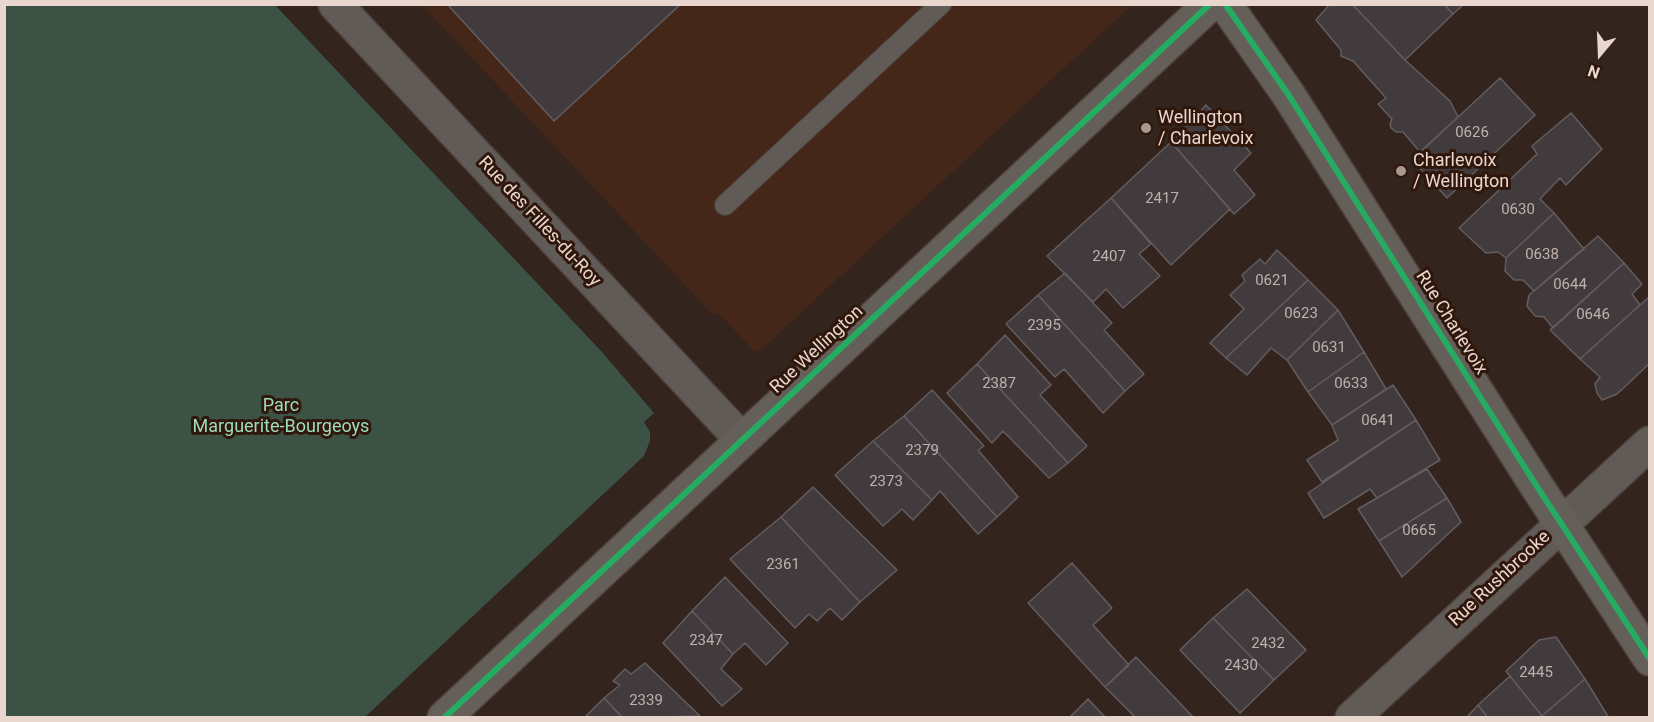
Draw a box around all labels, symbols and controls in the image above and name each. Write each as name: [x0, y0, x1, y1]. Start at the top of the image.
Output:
north arrow: [1570, 24, 1630, 84]
text: N: [1586, 61, 1602, 82]
place label: Wellington / Charlevoix: [1158, 107, 1253, 150]
marker: Wellington / Charlevoix: [1139, 121, 1153, 135]
house number: 0626: [1455, 124, 1489, 142]
place label: Charlevoix / Wellington: [1413, 150, 1509, 192]
street label: Rue des Filles-du-Roy: [473, 152, 605, 292]
marker: Charlevoix / Wellington: [1394, 164, 1408, 178]
house number: 2417: [1145, 190, 1179, 208]
house number: 0630: [1501, 201, 1535, 219]
house number: 0638: [1525, 246, 1559, 264]
house number: 2407: [1092, 248, 1126, 266]
street label: Rue Charlevoix: [1410, 267, 1492, 379]
house number: 0621: [1255, 272, 1289, 290]
house number: 0644: [1553, 276, 1587, 294]
street label: Rue Wellington: [766, 301, 868, 399]
house number: 0623: [1284, 305, 1318, 323]
house number: 0646: [1576, 306, 1610, 324]
house number: 2395: [1027, 317, 1061, 335]
house number: 0631: [1312, 339, 1346, 357]
house number: 2387: [982, 375, 1016, 393]
house number: 0633: [1334, 375, 1368, 393]
park label: Parc Marguerite-Bourgeoys: [193, 395, 369, 438]
house number: 0641: [1361, 412, 1395, 430]
house number: 2379: [905, 442, 939, 460]
house number: 2373: [869, 473, 903, 491]
house number: 0665: [1402, 522, 1436, 540]
street label: Rue Rushbrooke: [1445, 527, 1555, 631]
house number: 2361: [766, 556, 800, 574]
house number: 2347: [689, 632, 723, 650]
house number: 2432: [1251, 635, 1285, 653]
house number: 2430: [1224, 657, 1258, 675]
house number: 2445: [1519, 664, 1553, 682]
house number: 2339: [629, 692, 663, 710]

